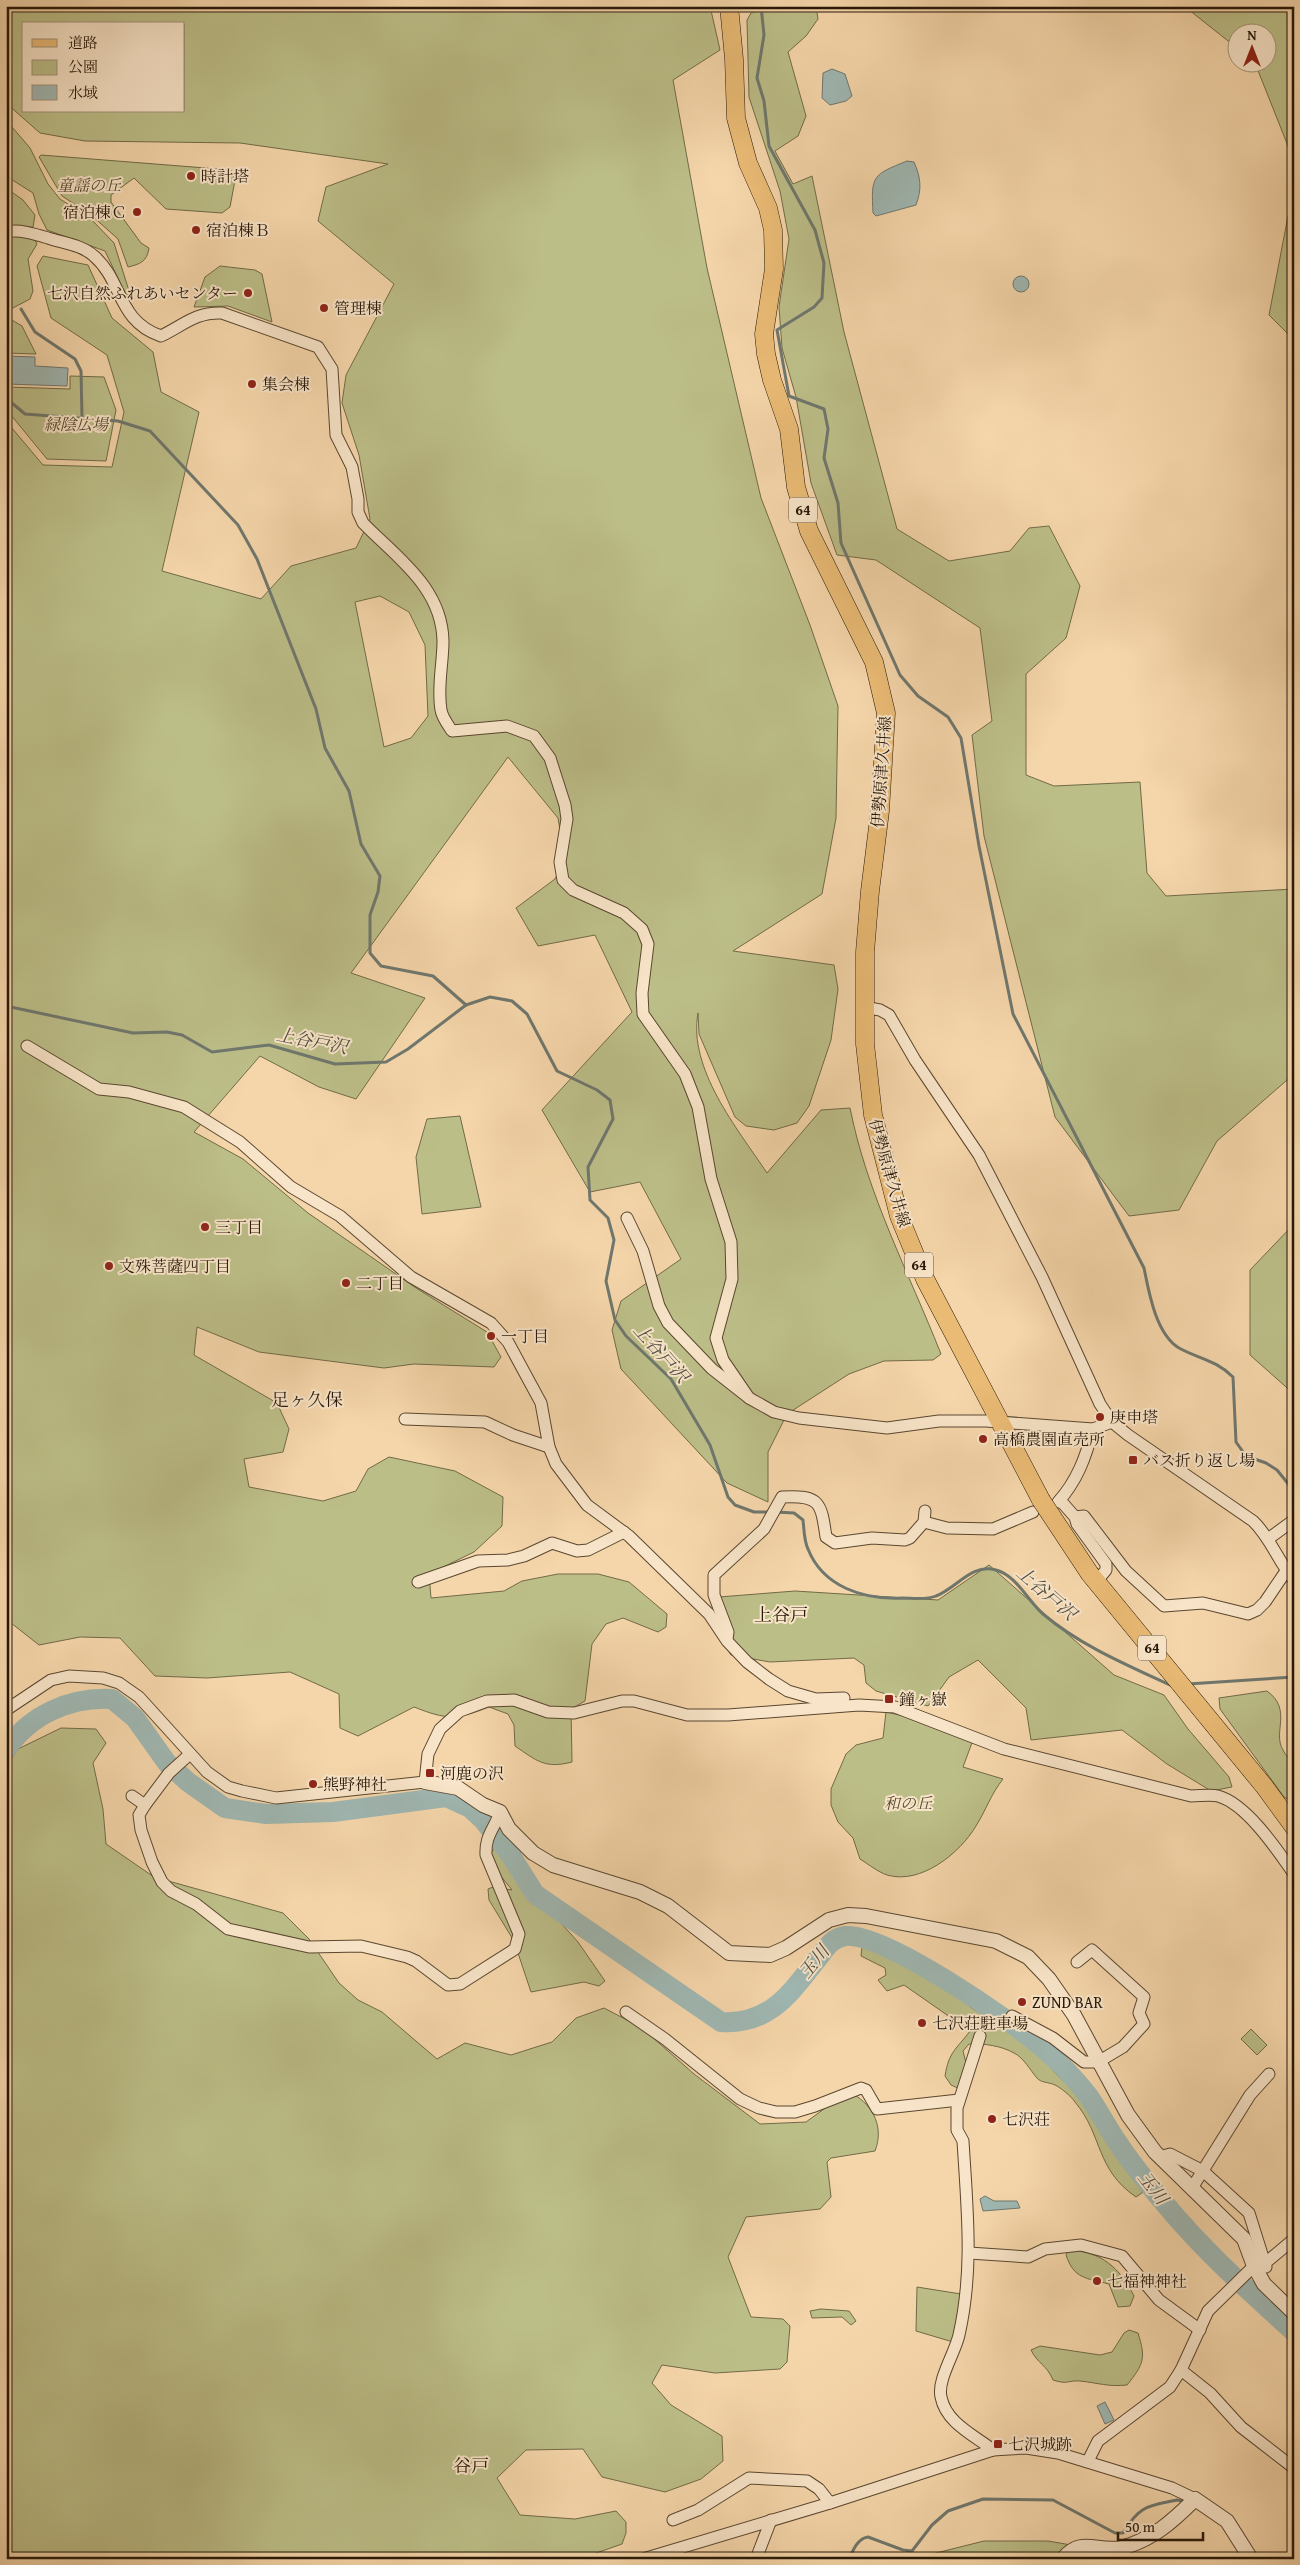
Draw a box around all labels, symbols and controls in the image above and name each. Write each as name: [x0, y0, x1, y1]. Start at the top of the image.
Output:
legend: [22, 22, 185, 112]
north arrow: [1228, 22, 1278, 72]
text: N: [1247, 25, 1257, 45]
text: 道路: [68, 32, 98, 53]
text: 公園: [68, 56, 98, 77]
text: 水域: [68, 82, 98, 103]
place label: 時計塔: [201, 164, 249, 188]
marker: 時計塔: [185, 170, 197, 182]
park label: 童謡の丘: [57, 173, 122, 197]
place label: 宿泊棟Ｃ: [63, 200, 127, 224]
marker: 宿泊棟Ｃ: [131, 206, 143, 218]
place label: 宿泊棟Ｂ: [206, 218, 270, 242]
marker: 宿泊棟Ｂ: [190, 224, 202, 236]
place label: 七沢自然ふれあいセンター: [47, 281, 238, 305]
marker: 七沢自然ふれあいセンター: [242, 287, 254, 299]
place label: 管理棟: [334, 296, 382, 320]
marker: 管理棟: [318, 302, 330, 314]
place label: 集会棟: [262, 372, 310, 396]
marker: 集会棟: [246, 378, 258, 390]
park label: 緑陰広場: [44, 412, 110, 436]
road number: 64: [789, 498, 817, 522]
street label: 伊勢原津久井線: [865, 715, 897, 829]
water label: 上谷戸沢: [274, 1020, 352, 1061]
street label: 伊勢原津久井線: [863, 1116, 917, 1230]
place label: 三丁目: [215, 1215, 263, 1239]
marker: 三丁目: [199, 1221, 211, 1233]
road number: 64: [905, 1252, 933, 1278]
place label: 文殊菩薩四丁目: [119, 1254, 231, 1278]
marker: 文殊菩薩四丁目: [103, 1260, 115, 1272]
place label: 二丁目: [356, 1271, 404, 1295]
marker: 二丁目: [340, 1277, 352, 1289]
water label: 上谷戸沢: [627, 1317, 697, 1390]
place label: 一丁目: [501, 1324, 549, 1348]
marker: 一丁目: [485, 1330, 497, 1342]
district label: 足ヶ久保: [271, 1386, 343, 1413]
place label: 庚申塔: [1110, 1405, 1158, 1429]
marker: 庚申塔: [1094, 1411, 1106, 1423]
place label: 高橋農園直売所: [993, 1427, 1105, 1451]
marker: 高橋農園直売所: [977, 1433, 989, 1445]
place label: バス折り返し場: [1143, 1448, 1255, 1472]
marker: バス折り返し場: [1127, 1454, 1139, 1466]
water label: 上谷戸沢: [1010, 1559, 1084, 1628]
district label: 上谷戸: [754, 1601, 808, 1628]
road number: 64: [1138, 1636, 1166, 1660]
place label: 鐘ヶ嶽: [899, 1687, 947, 1711]
marker: 鐘ヶ嶽: [883, 1693, 895, 1705]
place label: 河鹿の沢: [440, 1761, 504, 1785]
marker: 河鹿の沢: [424, 1767, 436, 1779]
place label: 熊野神社: [323, 1772, 387, 1796]
marker: 熊野神社: [307, 1778, 319, 1790]
park label: 和の丘: [884, 1791, 933, 1815]
water label: 玉川: [792, 1938, 837, 1984]
place label: ZUND BAR: [1032, 1990, 1104, 2014]
marker: ZUND BAR: [1016, 1996, 1028, 2008]
place label: 七沢荘駐車場: [932, 2011, 1028, 2035]
marker: 七沢荘駐車場: [916, 2017, 928, 2029]
place label: 七沢荘: [1002, 2107, 1050, 2131]
marker: 七沢荘: [986, 2113, 998, 2125]
water label: 玉川: [1132, 2165, 1176, 2212]
place label: 七福神神社: [1107, 2269, 1187, 2293]
marker: 七福神神社: [1091, 2275, 1103, 2287]
place label: 七沢城跡: [1008, 2432, 1072, 2456]
marker: 七沢城跡: [992, 2438, 1004, 2450]
district label: 谷戸: [453, 2452, 489, 2479]
scale bar: [1118, 2510, 1202, 2542]
text: 50 m: [1125, 2516, 1156, 2537]

